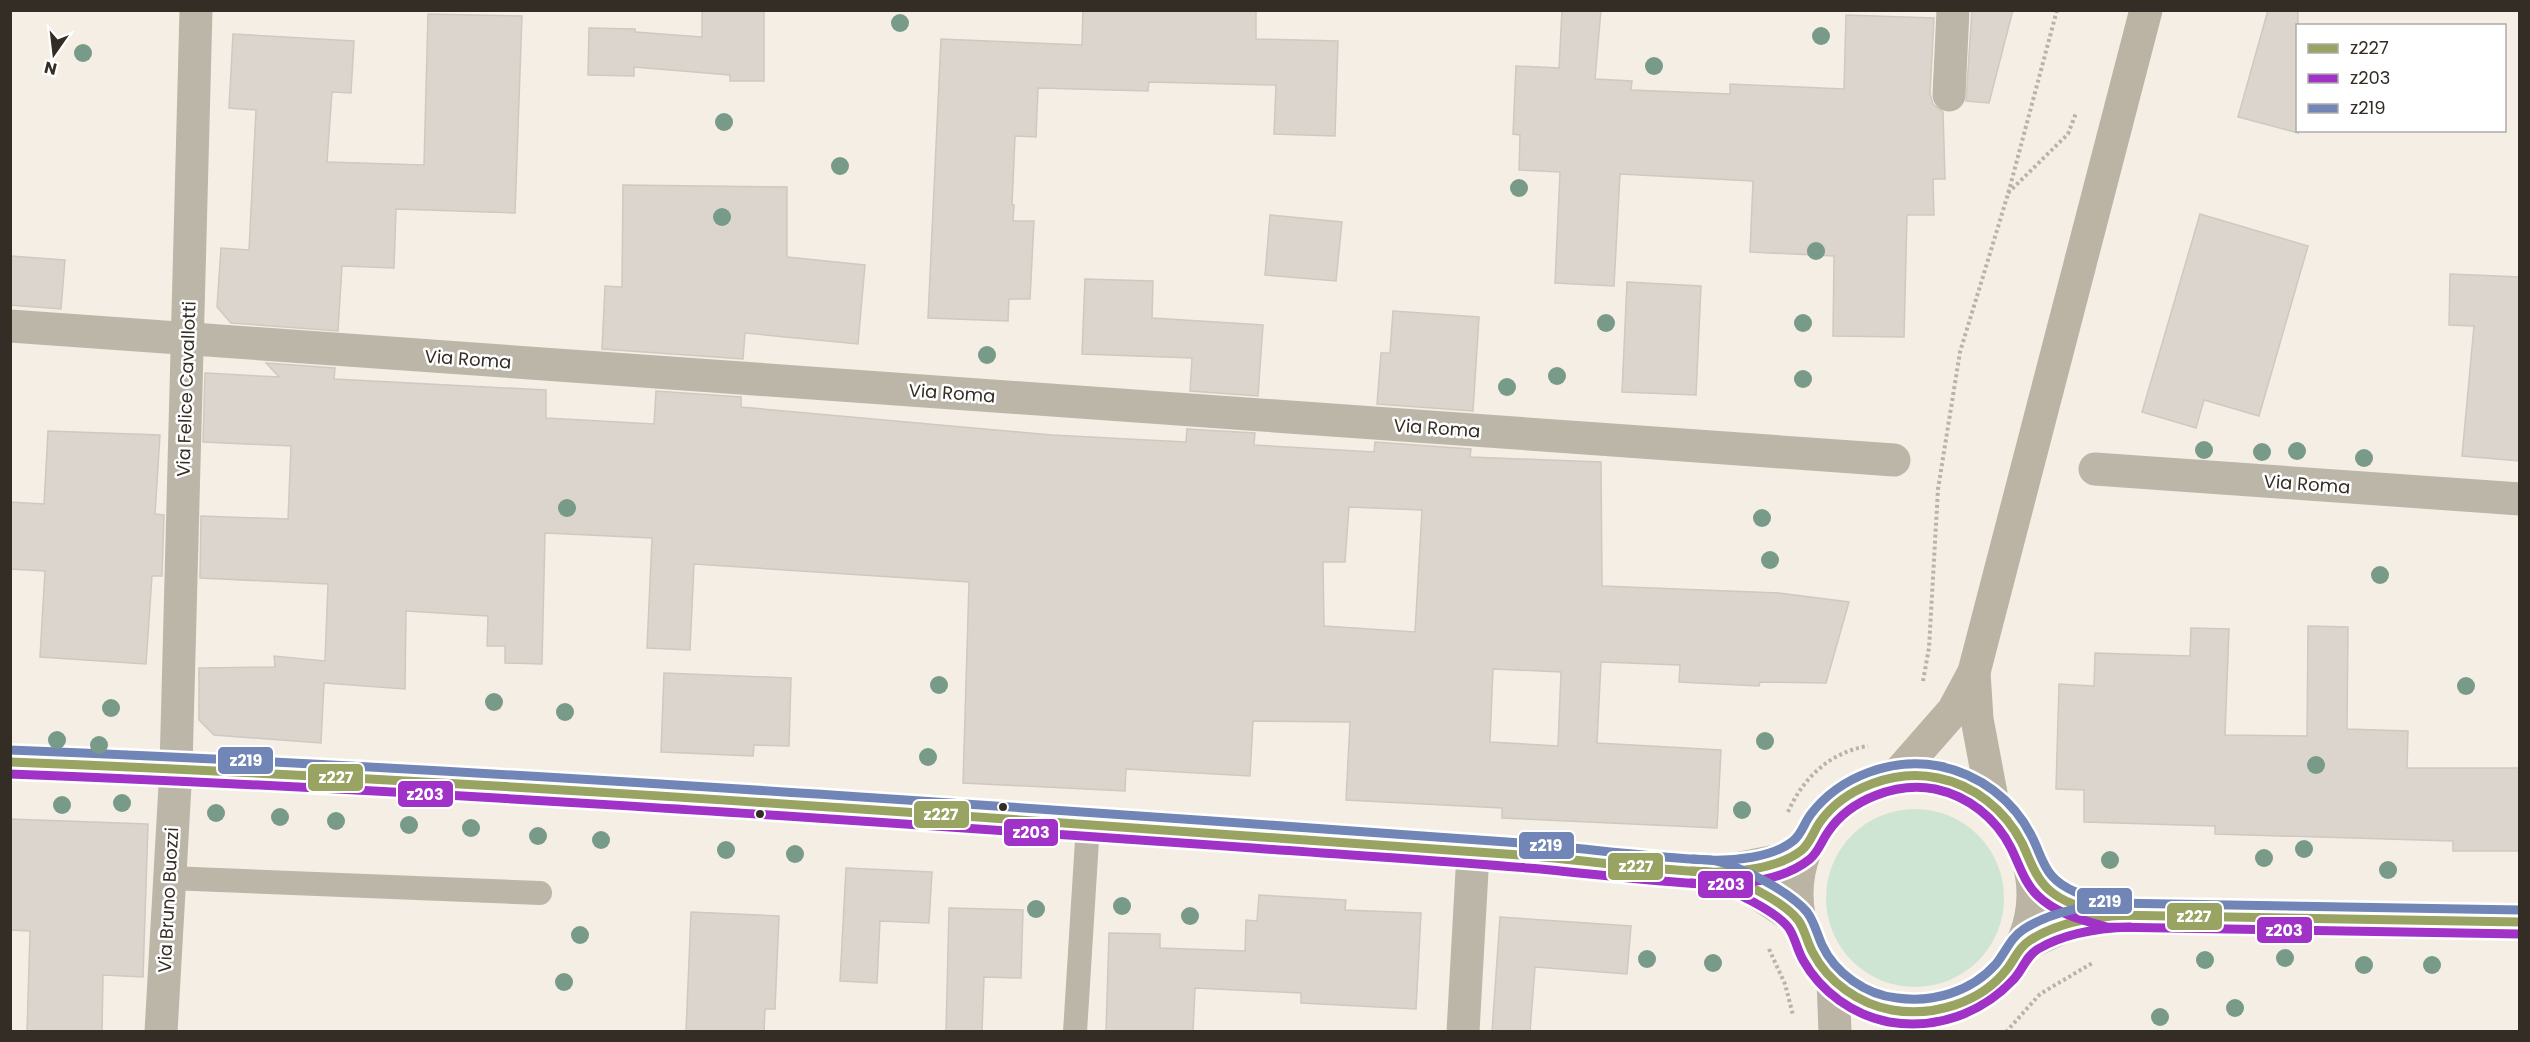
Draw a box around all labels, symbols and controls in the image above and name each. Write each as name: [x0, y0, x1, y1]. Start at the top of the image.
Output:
north arrow: [24, 24, 84, 84]
legend: [2296, 24, 2506, 132]
text: z227: [2350, 35, 2389, 60]
text: N: [42, 55, 59, 81]
text: z203: [2350, 65, 2390, 90]
text: z219: [2350, 95, 2386, 120]
street label: Via Felice Cavallotti: [170, 301, 202, 477]
street label: Via Roma: [424, 344, 512, 374]
street label: Via Roma: [908, 378, 996, 408]
street label: Via Roma: [1393, 413, 1481, 443]
street label: Via Roma: [2263, 469, 2351, 499]
line badge: z219: [217, 746, 274, 775]
text: z219: [230, 749, 263, 772]
line badge: z227: [307, 763, 364, 792]
text: z227: [319, 766, 354, 789]
line badge: z203: [397, 780, 454, 808]
text: z203: [406, 783, 444, 806]
line badge: z227: [913, 800, 970, 829]
unlabelled marker: [997, 801, 1009, 813]
text: z227: [924, 803, 959, 826]
unlabelled marker: [754, 808, 766, 820]
line badge: z203: [1003, 818, 1059, 847]
text: z203: [1012, 821, 1050, 844]
street label: Via Bruno Buozzi: [152, 827, 184, 973]
line badge: z219: [1518, 831, 1575, 860]
text: z219: [1530, 834, 1563, 857]
line badge: z227: [1607, 852, 1664, 881]
text: z227: [1619, 855, 1654, 878]
line badge: z203: [1697, 870, 1754, 899]
text: z203: [1707, 873, 1745, 896]
line badge: z219: [2076, 887, 2133, 915]
text: z219: [2089, 890, 2122, 913]
line badge: z227: [2166, 902, 2223, 931]
text: z227: [2177, 905, 2212, 928]
line badge: z203: [2256, 916, 2313, 944]
text: z203: [2265, 919, 2303, 942]

